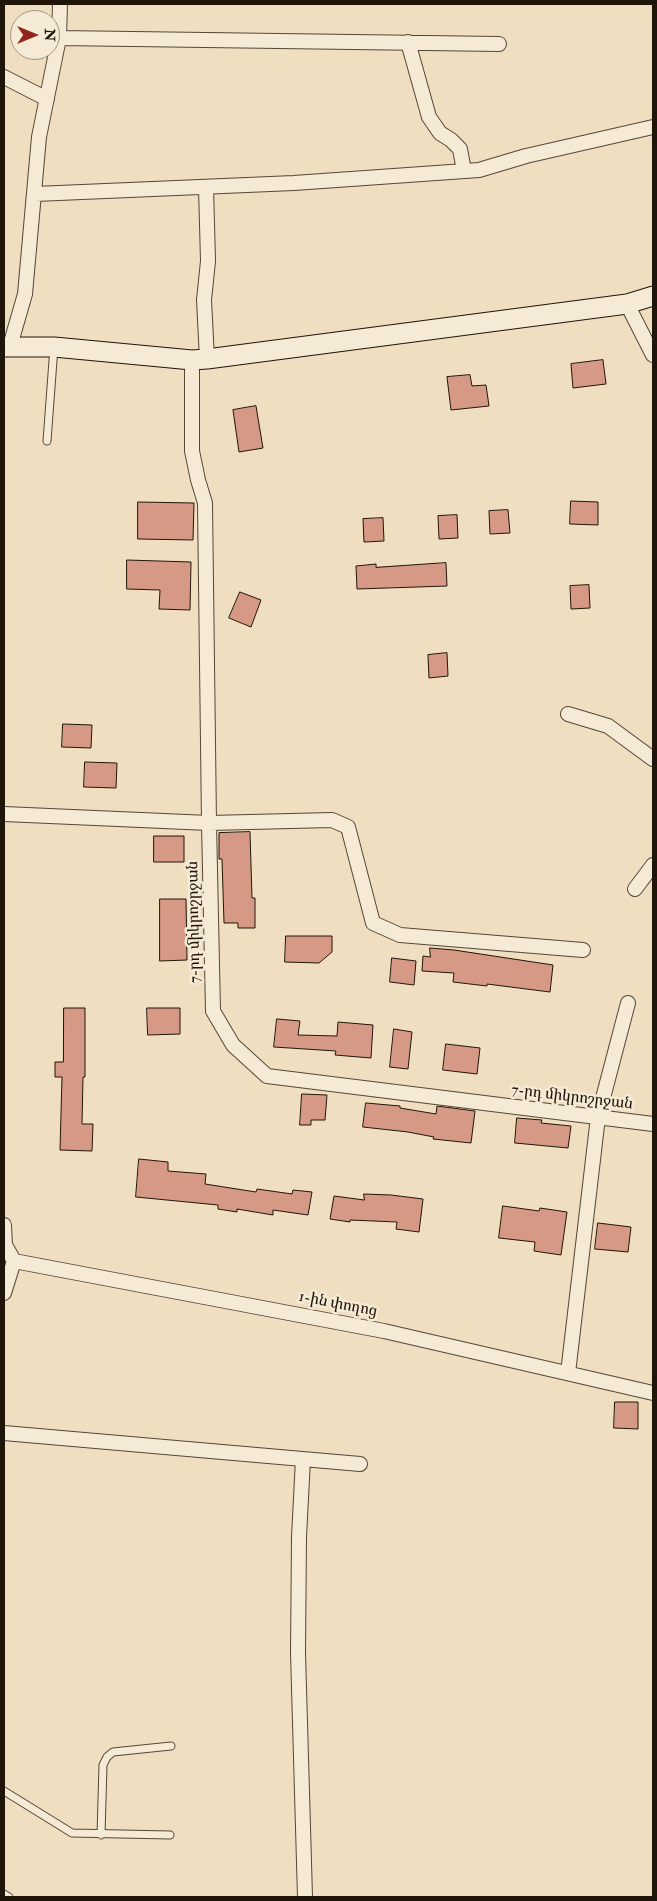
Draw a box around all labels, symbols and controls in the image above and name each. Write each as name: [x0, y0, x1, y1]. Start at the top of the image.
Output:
north arrow: [10, 10, 60, 60]
text: N: [41, 29, 58, 41]
street label: 7-րդ միկրոշրջան: [185, 861, 205, 983]
street label: 7-րդ միկրոշրջան: [510, 1082, 634, 1114]
street label: 1-ին փողոց: [297, 1289, 379, 1321]

